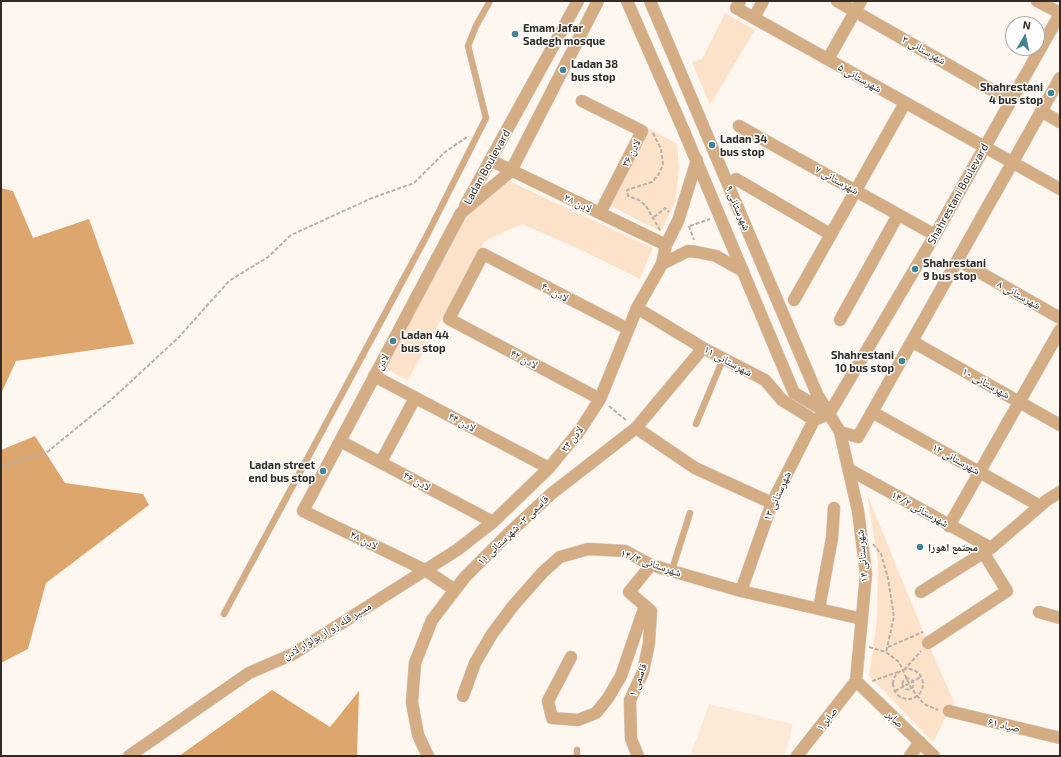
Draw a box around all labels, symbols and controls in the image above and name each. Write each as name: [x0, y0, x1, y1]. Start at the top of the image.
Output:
north arrow: [1005, 16, 1045, 56]
text: N: [1022, 18, 1032, 32]
place label: Emam Jafar Sadegh mosque: [523, 21, 605, 47]
marker: Emam Jafar Sadegh mosque: [510, 29, 520, 39]
street label: شهرستانی ۳: [900, 33, 948, 67]
place label: Ladan 38 bus stop: [571, 57, 618, 83]
street label: شهرستانی ۵: [836, 61, 884, 95]
marker: Ladan 38 bus stop: [558, 65, 568, 75]
place label: Shahrestani 4 bus stop: [980, 80, 1043, 106]
marker: Shahrestani 4 bus stop: [1046, 88, 1056, 98]
street label: Ladan Boulevard: [461, 127, 513, 207]
place label: Ladan 34 bus stop: [720, 132, 767, 158]
street label: لادن ۳۶: [619, 137, 643, 169]
marker: Ladan 34 bus stop: [707, 140, 717, 150]
street label: Shahrestani Boulevard: [925, 141, 991, 247]
street label: شهرستانی ۷: [813, 163, 861, 197]
street label: شهرستانی ۹: [723, 183, 753, 233]
street label: لادن ۳۸: [562, 191, 594, 215]
place label: Shahrestani 9 bus stop: [923, 256, 986, 282]
marker: Shahrestani 9 bus stop: [910, 264, 920, 274]
street label: شهرستانی ۸: [995, 278, 1043, 312]
street label: لادن ۴۰: [539, 279, 571, 305]
place label: Ladan 44 bus stop: [401, 328, 449, 354]
marker: Ladan 44 bus stop: [388, 336, 398, 346]
street label: شهرستانی ۱۱: [702, 343, 754, 379]
street label: لادن ۴۲: [508, 346, 540, 372]
place label: Shahrestani 10 bus stop: [831, 348, 894, 374]
street label: لادن: [372, 352, 392, 372]
marker: Shahrestani 10 bus stop: [897, 356, 907, 366]
street label: شهرستانی ۱۰: [960, 364, 1012, 402]
street label: لادن ۴۴: [446, 409, 478, 435]
street label: لادن ۳۴: [558, 423, 586, 455]
street label: شهرستانی ۱۲: [930, 440, 982, 478]
place label: Ladan street end bus stop: [249, 458, 315, 484]
marker: Ladan street end bus stop: [318, 466, 328, 476]
street label: لادن ۴۶: [401, 468, 433, 494]
street label: شهرستانی ۱۳: [760, 469, 794, 523]
street label: شهرستانی ۱۴/۲: [889, 488, 951, 530]
street label: قاسمی ۳- شهرستانی ۱۱: [475, 493, 551, 567]
street label: لادن ۴۸: [348, 528, 380, 552]
street label: شهرستانی ۱۴: [853, 529, 871, 583]
place label: مجتمع اهورا: [928, 540, 978, 554]
marker: مجتمع اهورا: [915, 542, 925, 552]
street label: شهرستانی ۱۴/۳: [619, 546, 683, 580]
street label: مسیر قله زو از بولوار لادن: [280, 599, 374, 663]
street label: قاسمی ۱: [626, 662, 650, 698]
street label: صابر ۱: [814, 705, 840, 733]
street label: صابر: [884, 708, 906, 730]
street label: صیاد ۶۱: [987, 715, 1021, 735]

